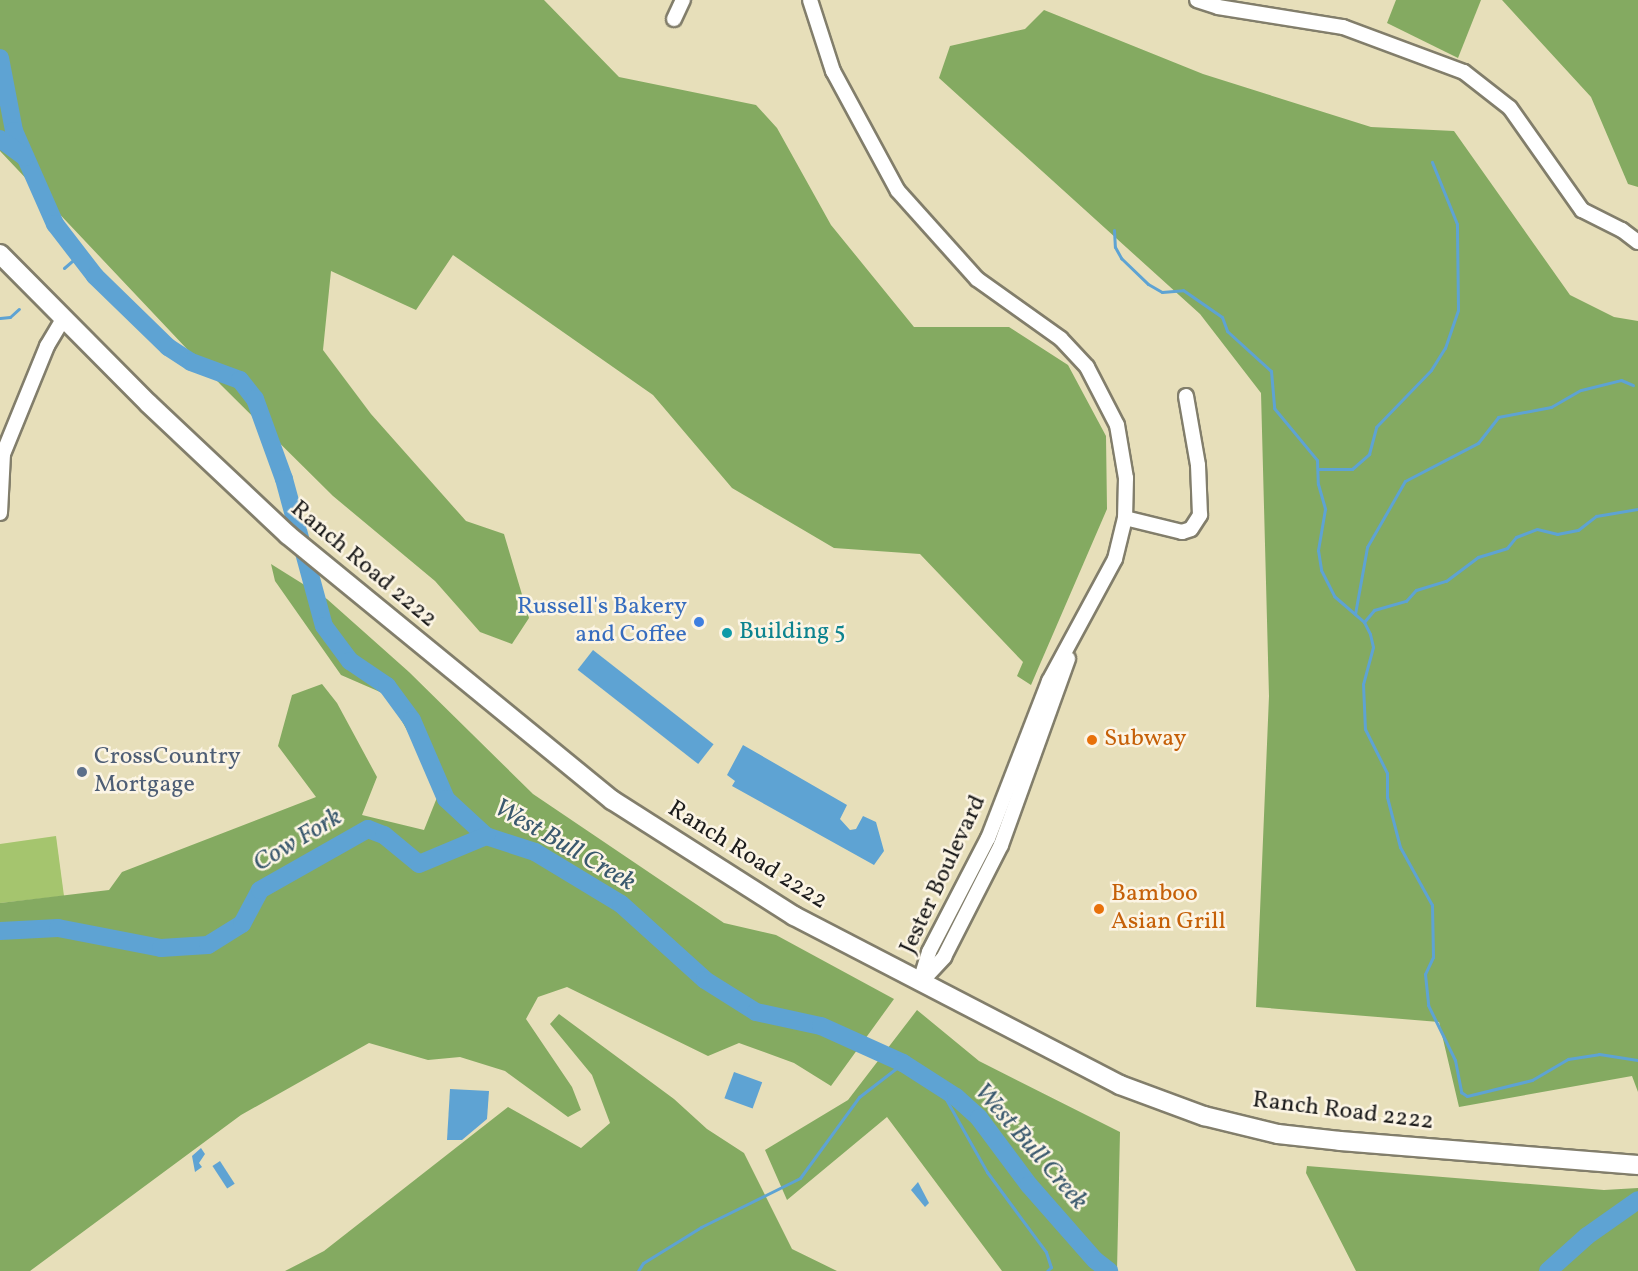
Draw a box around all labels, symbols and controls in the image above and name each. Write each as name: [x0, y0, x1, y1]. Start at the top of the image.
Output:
street label: Ranch Road 2222: [284, 495, 442, 635]
place label: Russell's Bakery and Coffee: [517, 594, 687, 650]
marker: Russell's Bakery and Coffee: [692, 615, 706, 629]
place label: Building 5: [739, 619, 846, 647]
marker: Building 5: [720, 626, 734, 640]
place label: Subway: [1104, 726, 1186, 754]
marker: Subway: [1085, 733, 1099, 747]
place label: CrossCountry Mortgage: [94, 744, 241, 800]
marker: CrossCountry Mortgage: [75, 765, 89, 779]
street label: Jester Boulevard: [895, 791, 993, 959]
water label: West Bull Creek: [488, 793, 640, 899]
street label: Ranch Road 2222: [662, 795, 832, 917]
water label: Cow Fork: [248, 802, 348, 880]
place label: Bamboo Asian Grill: [1111, 881, 1226, 937]
marker: Bamboo Asian Grill: [1092, 902, 1106, 916]
water label: West Bull Creek: [966, 1077, 1094, 1217]
street label: Ranch Road 2222: [1251, 1087, 1435, 1137]

